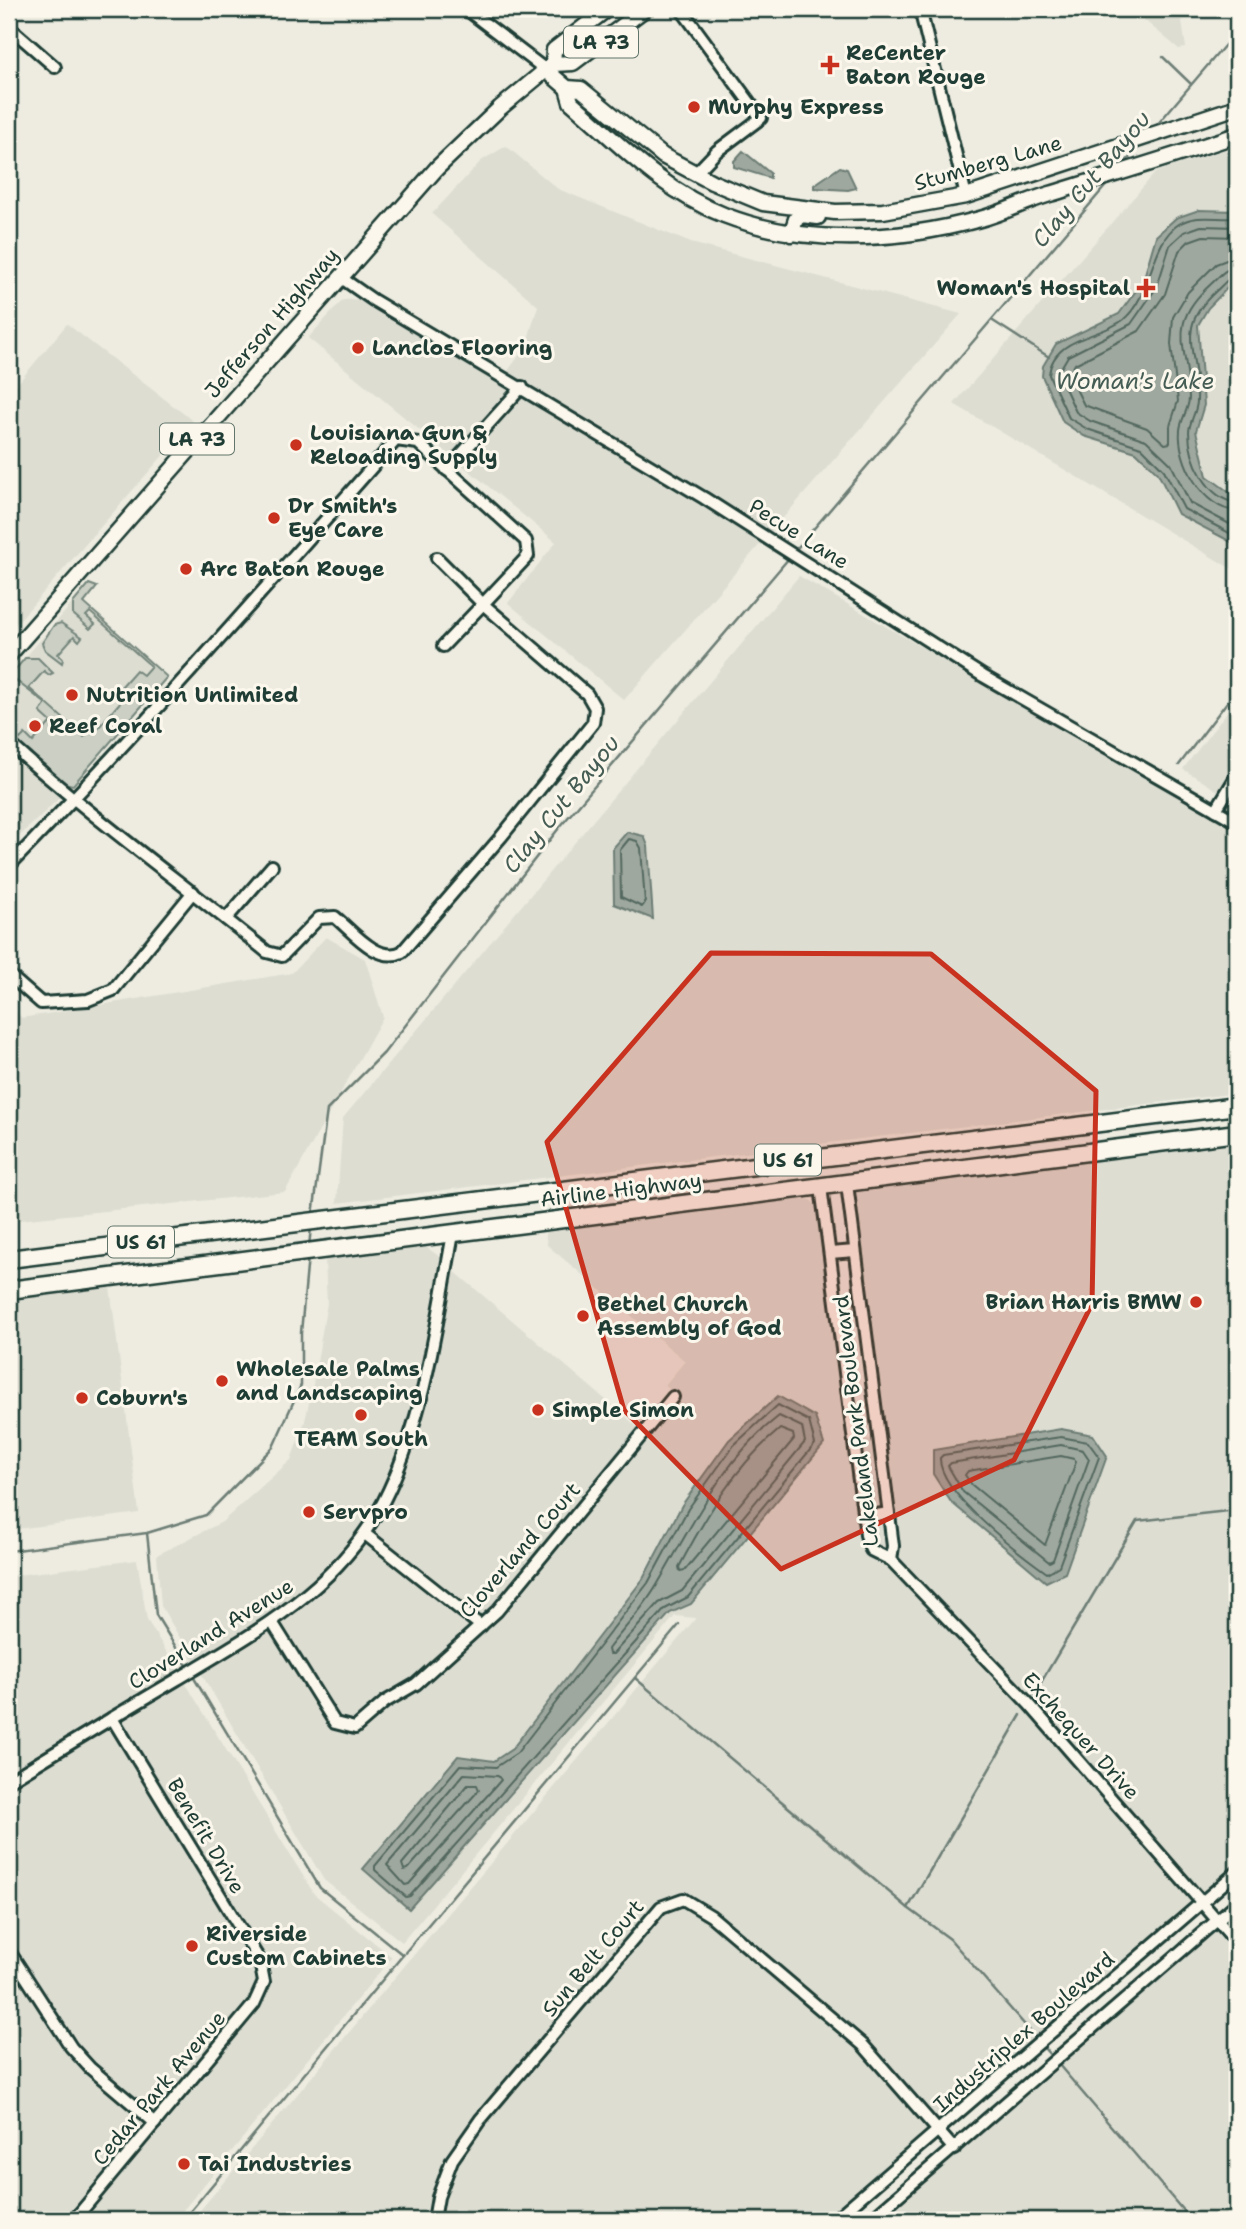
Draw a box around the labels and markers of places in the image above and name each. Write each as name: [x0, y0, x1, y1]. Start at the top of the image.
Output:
place label: ReCenter Baton Rouge: [846, 39, 986, 91]
marker: ReCenter Baton Rouge: [820, 55, 840, 75]
place label: Murphy Express: [708, 93, 884, 121]
marker: Murphy Express: [686, 99, 702, 115]
place label: Woman's Hospital: [936, 274, 1130, 302]
marker: Woman's Hospital: [1136, 278, 1156, 298]
place label: Lanclos Flooring: [372, 334, 553, 362]
marker: Lanclos Flooring: [350, 340, 366, 356]
place label: Louisiana Gun & Reloading Supply: [310, 419, 498, 471]
marker: Louisiana Gun & Reloading Supply: [288, 437, 304, 453]
place label: Dr Smith's Eye Care: [288, 492, 397, 544]
marker: Dr Smith's Eye Care: [266, 510, 282, 526]
place label: Arc Baton Rouge: [200, 555, 385, 583]
marker: Arc Baton Rouge: [178, 561, 194, 577]
place label: Nutrition Unlimited: [86, 681, 299, 709]
marker: Nutrition Unlimited: [64, 687, 80, 703]
place label: Reef Coral: [49, 712, 162, 740]
marker: Reef Coral: [27, 718, 43, 734]
place label: Brian Harris BMW: [985, 1288, 1182, 1316]
place label: Bethel Church Assembly of God: [597, 1290, 782, 1342]
marker: Brian Harris BMW: [1188, 1294, 1204, 1310]
marker: Bethel Church Assembly of God: [575, 1308, 591, 1324]
place label: Wholesale Palms and Landscaping: [236, 1355, 423, 1407]
marker: Wholesale Palms and Landscaping: [214, 1373, 230, 1389]
place label: Coburn's: [96, 1384, 188, 1412]
marker: Coburn's: [74, 1390, 90, 1406]
place label: Simple Simon: [552, 1396, 694, 1424]
marker: Simple Simon: [530, 1402, 546, 1418]
marker: TEAM South: [353, 1407, 369, 1423]
place label: TEAM South: [294, 1425, 428, 1453]
place label: Servpro: [323, 1498, 408, 1526]
marker: Servpro: [301, 1504, 317, 1520]
place label: Riverside Custom Cabinets: [206, 1920, 387, 1972]
marker: Riverside Custom Cabinets: [184, 1938, 200, 1954]
place label: Tai Industries: [198, 2150, 351, 2178]
marker: Tai Industries: [176, 2156, 192, 2172]

